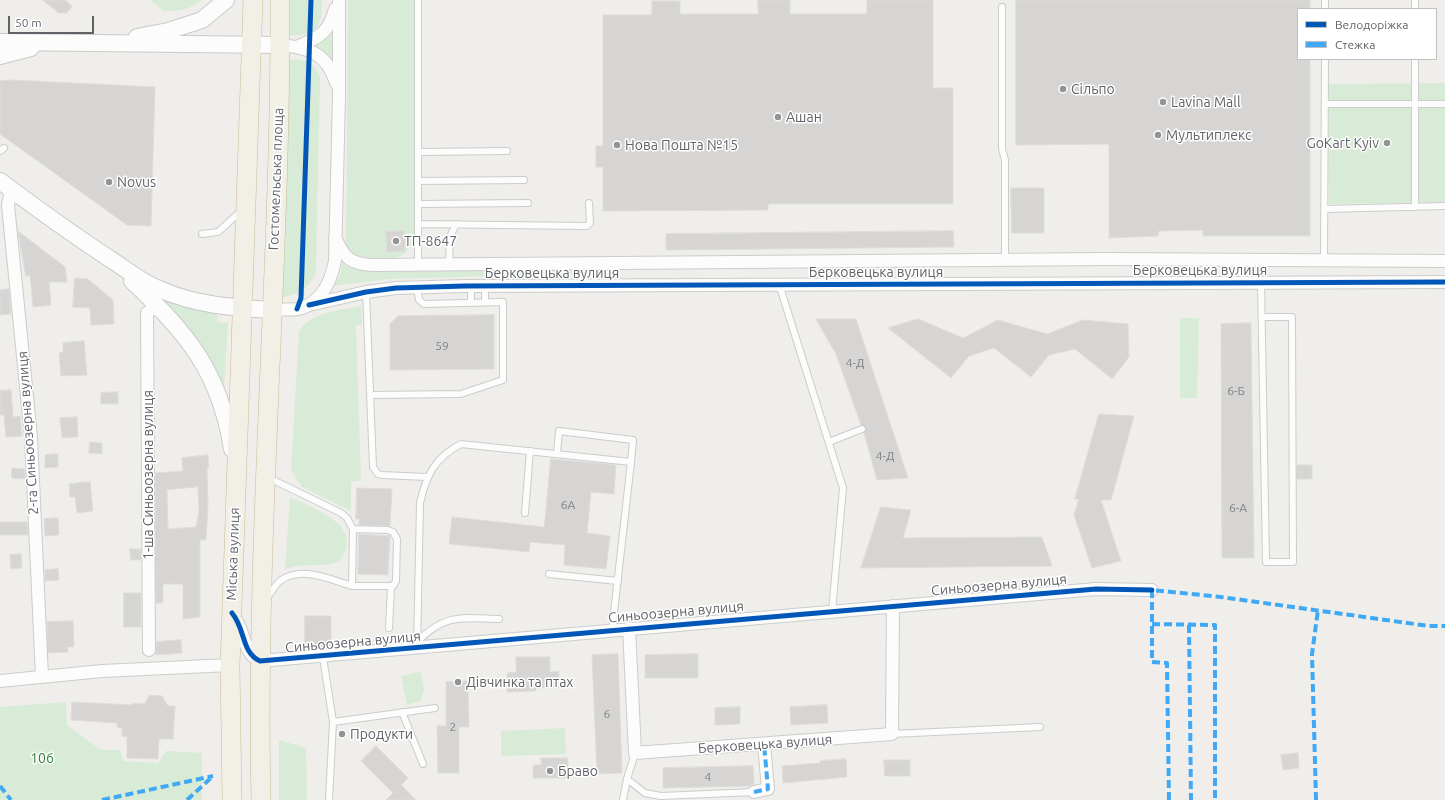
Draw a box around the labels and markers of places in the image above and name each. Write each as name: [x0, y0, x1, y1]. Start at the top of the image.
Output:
place label: Сільпо: [1071, 81, 1115, 97]
marker: Сільпо: [1058, 84, 1068, 94]
place label: Lavina Mall: [1171, 94, 1241, 110]
marker: Lavina Mall: [1158, 97, 1168, 107]
place label: Ашан: [786, 109, 822, 125]
marker: Ашан: [773, 112, 783, 122]
place label: Мультиплекс: [1166, 127, 1252, 143]
marker: Мультиплекс: [1153, 130, 1163, 140]
place label: GoKart Kyiv: [1306, 135, 1379, 151]
place label: Нова Пошта №15: [625, 137, 738, 153]
marker: GoKart Kyiv: [1382, 138, 1392, 148]
marker: Нова Пошта №15: [612, 140, 622, 150]
place label: Novus: [117, 174, 156, 190]
marker: Novus: [104, 177, 114, 187]
place label: ТП-8647: [404, 233, 457, 249]
marker: ТП-8647: [391, 236, 401, 246]
place label: Дівчинка та птах: [466, 674, 573, 690]
marker: Дівчинка та птах: [453, 677, 463, 687]
place label: Продукти: [350, 726, 413, 742]
marker: Продукти: [337, 729, 347, 739]
place label: Браво: [558, 763, 598, 779]
marker: Браво: [545, 766, 555, 776]

